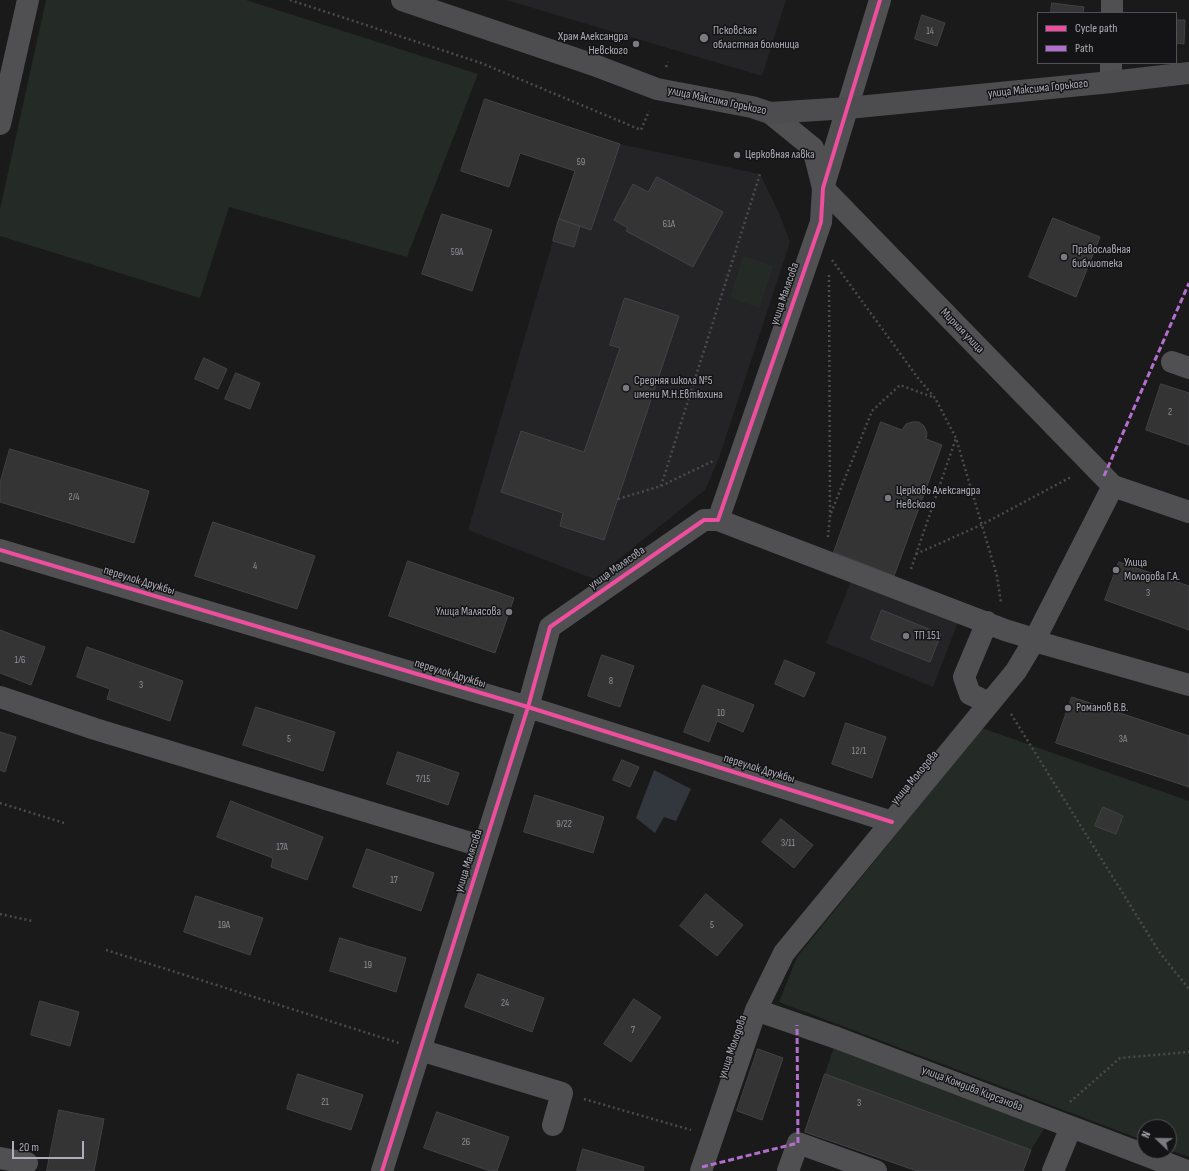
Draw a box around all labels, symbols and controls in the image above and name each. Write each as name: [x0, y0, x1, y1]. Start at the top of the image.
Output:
legend: [1037, 12, 1177, 64]
text: Cycle path: [1075, 21, 1117, 36]
place label: Псковская областная больница: [713, 24, 799, 52]
house number: 14: [926, 25, 934, 37]
place label: Храм Александра Невского: [558, 30, 628, 58]
marker: Псковская областная больница: [698, 32, 710, 44]
marker: Храм Александра Невского: [631, 39, 641, 49]
text: Path: [1075, 41, 1093, 56]
street label: улица Максима Горького: [987, 77, 1089, 101]
street label: улица Максима Горького: [666, 83, 768, 119]
place label: Церковная лавка: [745, 148, 815, 162]
marker: Церковная лавка: [732, 150, 742, 160]
house number: 59: [577, 156, 585, 168]
house number: 61А: [663, 218, 675, 230]
place label: Православная библиотека: [1072, 243, 1131, 271]
house number: 59А: [451, 246, 463, 258]
marker: Православная библиотека: [1059, 252, 1069, 262]
street label: улица Малясова: [768, 261, 802, 327]
street label: Мирная улица: [937, 306, 987, 356]
place label: Средняя школа №5 имени М.Н.Евтюхина: [634, 374, 723, 402]
marker: Средняя школа №5 имени М.Н.Евтюхина: [621, 383, 631, 393]
house number: 2: [1168, 406, 1172, 418]
place label: Церковь Александра Невского: [896, 484, 980, 512]
house number: 2/4: [68, 491, 80, 503]
marker: Церковь Александра Невского: [883, 493, 893, 503]
street label: улица Малясова: [586, 543, 648, 593]
place label: Улица Молодова Г.А.: [1124, 556, 1180, 584]
house number: 4: [253, 560, 257, 572]
street label: переулок Дружбы: [102, 563, 176, 599]
marker: Улица Молодова Г.А.: [1111, 565, 1121, 575]
house number: 3: [1146, 587, 1150, 599]
place label: Улица Малясова: [436, 605, 501, 619]
marker: Улица Малясова: [504, 607, 514, 617]
place label: ТП 151: [914, 629, 940, 643]
marker: ТП 151: [901, 631, 911, 641]
house number: 1/6: [15, 654, 25, 666]
street label: переулок Дружбы: [413, 656, 487, 692]
house number: 8: [609, 675, 613, 687]
house number: 3: [139, 679, 143, 691]
place label: Романов В.В.: [1076, 701, 1128, 715]
marker: Романов В.В.: [1063, 703, 1073, 713]
house number: 10: [717, 707, 725, 719]
house number: 5: [287, 733, 291, 745]
house number: 3А: [1119, 733, 1127, 745]
house number: 12/1: [852, 745, 866, 757]
street label: улица Молодова: [888, 748, 942, 808]
street label: переулок Дружбы: [722, 751, 796, 787]
house number: 7/15: [416, 773, 430, 785]
house number: 9/22: [556, 818, 572, 830]
street label: улица Малясова: [452, 828, 486, 894]
house number: 3/11: [781, 837, 795, 849]
house number: 17А: [276, 841, 288, 853]
house number: 17: [390, 874, 398, 886]
house number: 19А: [218, 919, 230, 931]
house number: 5: [710, 919, 714, 931]
house number: 19: [364, 959, 372, 971]
house number: 24: [501, 997, 509, 1009]
street label: улица Молодова: [715, 1013, 751, 1081]
house number: 7: [631, 1024, 635, 1036]
street label: улица Комдива Кирсанова: [919, 1063, 1025, 1115]
house number: 21: [321, 1096, 329, 1108]
house number: 3: [857, 1097, 861, 1109]
north arrow: [1137, 1119, 1177, 1159]
text: N: [1139, 1130, 1153, 1140]
scale bar: [14, 1133, 86, 1159]
house number: 26: [462, 1136, 470, 1148]
text: 20 m: [19, 1140, 39, 1155]

